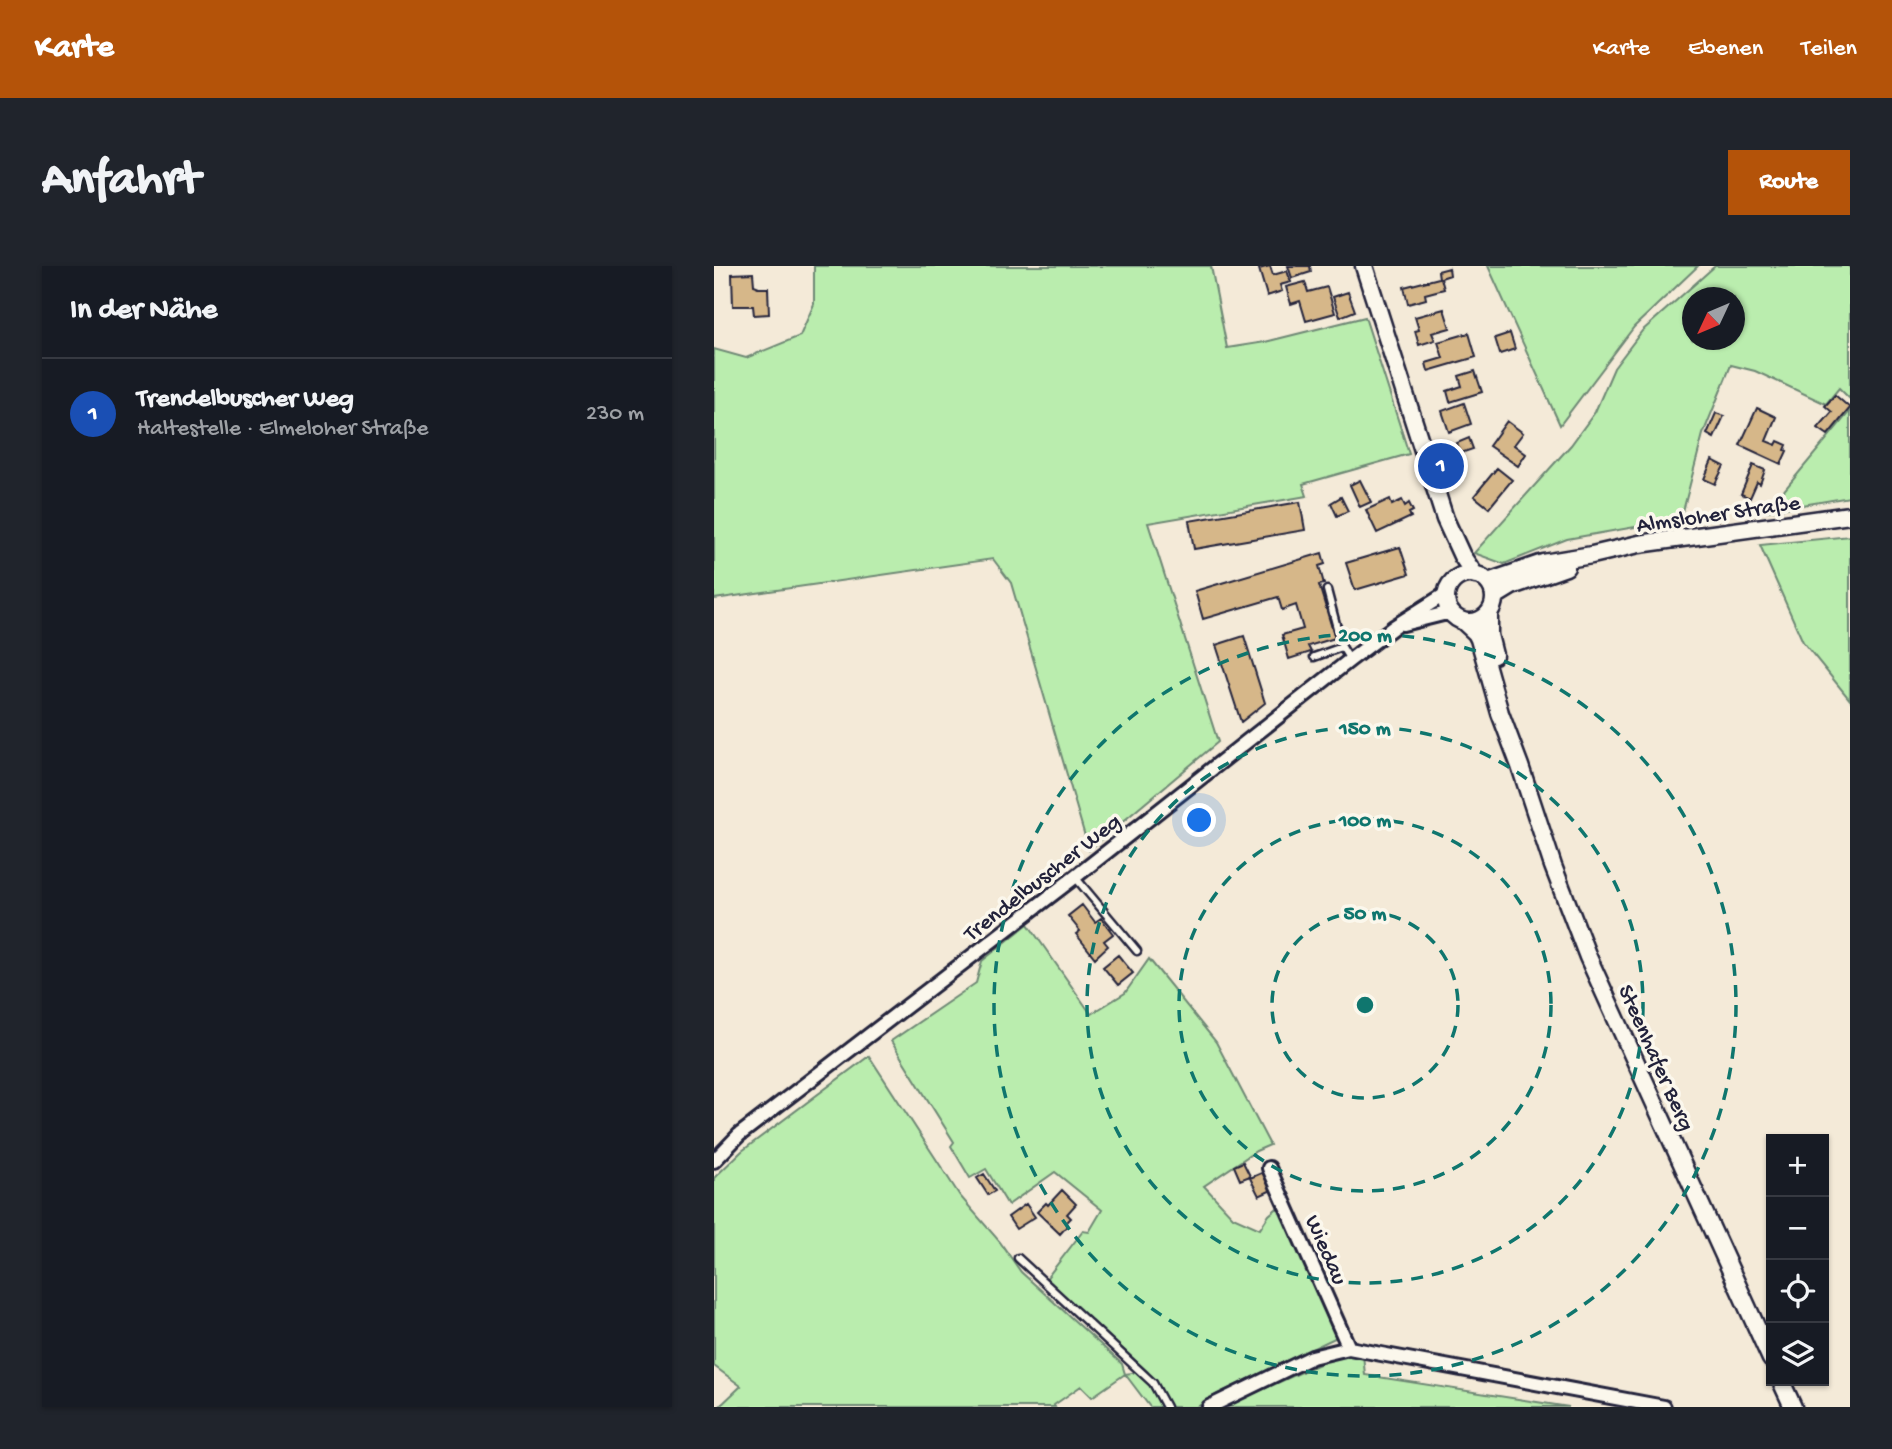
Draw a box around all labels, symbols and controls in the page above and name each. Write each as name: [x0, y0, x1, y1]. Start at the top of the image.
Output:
text: Karte: [35, 30, 114, 68]
text: Karte: [1593, 35, 1650, 64]
text: Ebenen: [1688, 35, 1763, 64]
text: Teilen: [1801, 35, 1857, 64]
button: Route: [1728, 150, 1850, 215]
text: Anfahrt: [42, 153, 200, 211]
north arrow: [1682, 287, 1745, 350]
text: In der Nähe: [70, 294, 217, 329]
text: Trendelbuscher Weg: [137, 385, 354, 416]
text: 1: [88, 401, 98, 428]
text: 230 m: [586, 401, 644, 428]
text: Haltestelle · Elmeloher Straße: [137, 416, 428, 443]
pin: 1: [1418, 440, 1464, 492]
street label: Almsloher Straße: [1635, 490, 1803, 540]
text: 200 m: [1338, 625, 1392, 650]
text: 150 m: [1338, 718, 1391, 743]
your location: [1182, 803, 1216, 837]
street label: Trendelbuscher Weg: [958, 809, 1127, 950]
text: 100 m: [1338, 810, 1391, 835]
text: 50 m: [1344, 903, 1387, 928]
street label: Steenhafer Berg: [1610, 981, 1699, 1136]
centre of rings: [1353, 993, 1377, 1017]
map controls: [1766, 1134, 1829, 1386]
button: +: [1766, 1134, 1829, 1197]
button: −: [1766, 1197, 1829, 1260]
street label: Wiedau: [1298, 1211, 1352, 1290]
button: locate: [1766, 1260, 1829, 1323]
button: layers: [1766, 1323, 1829, 1386]

